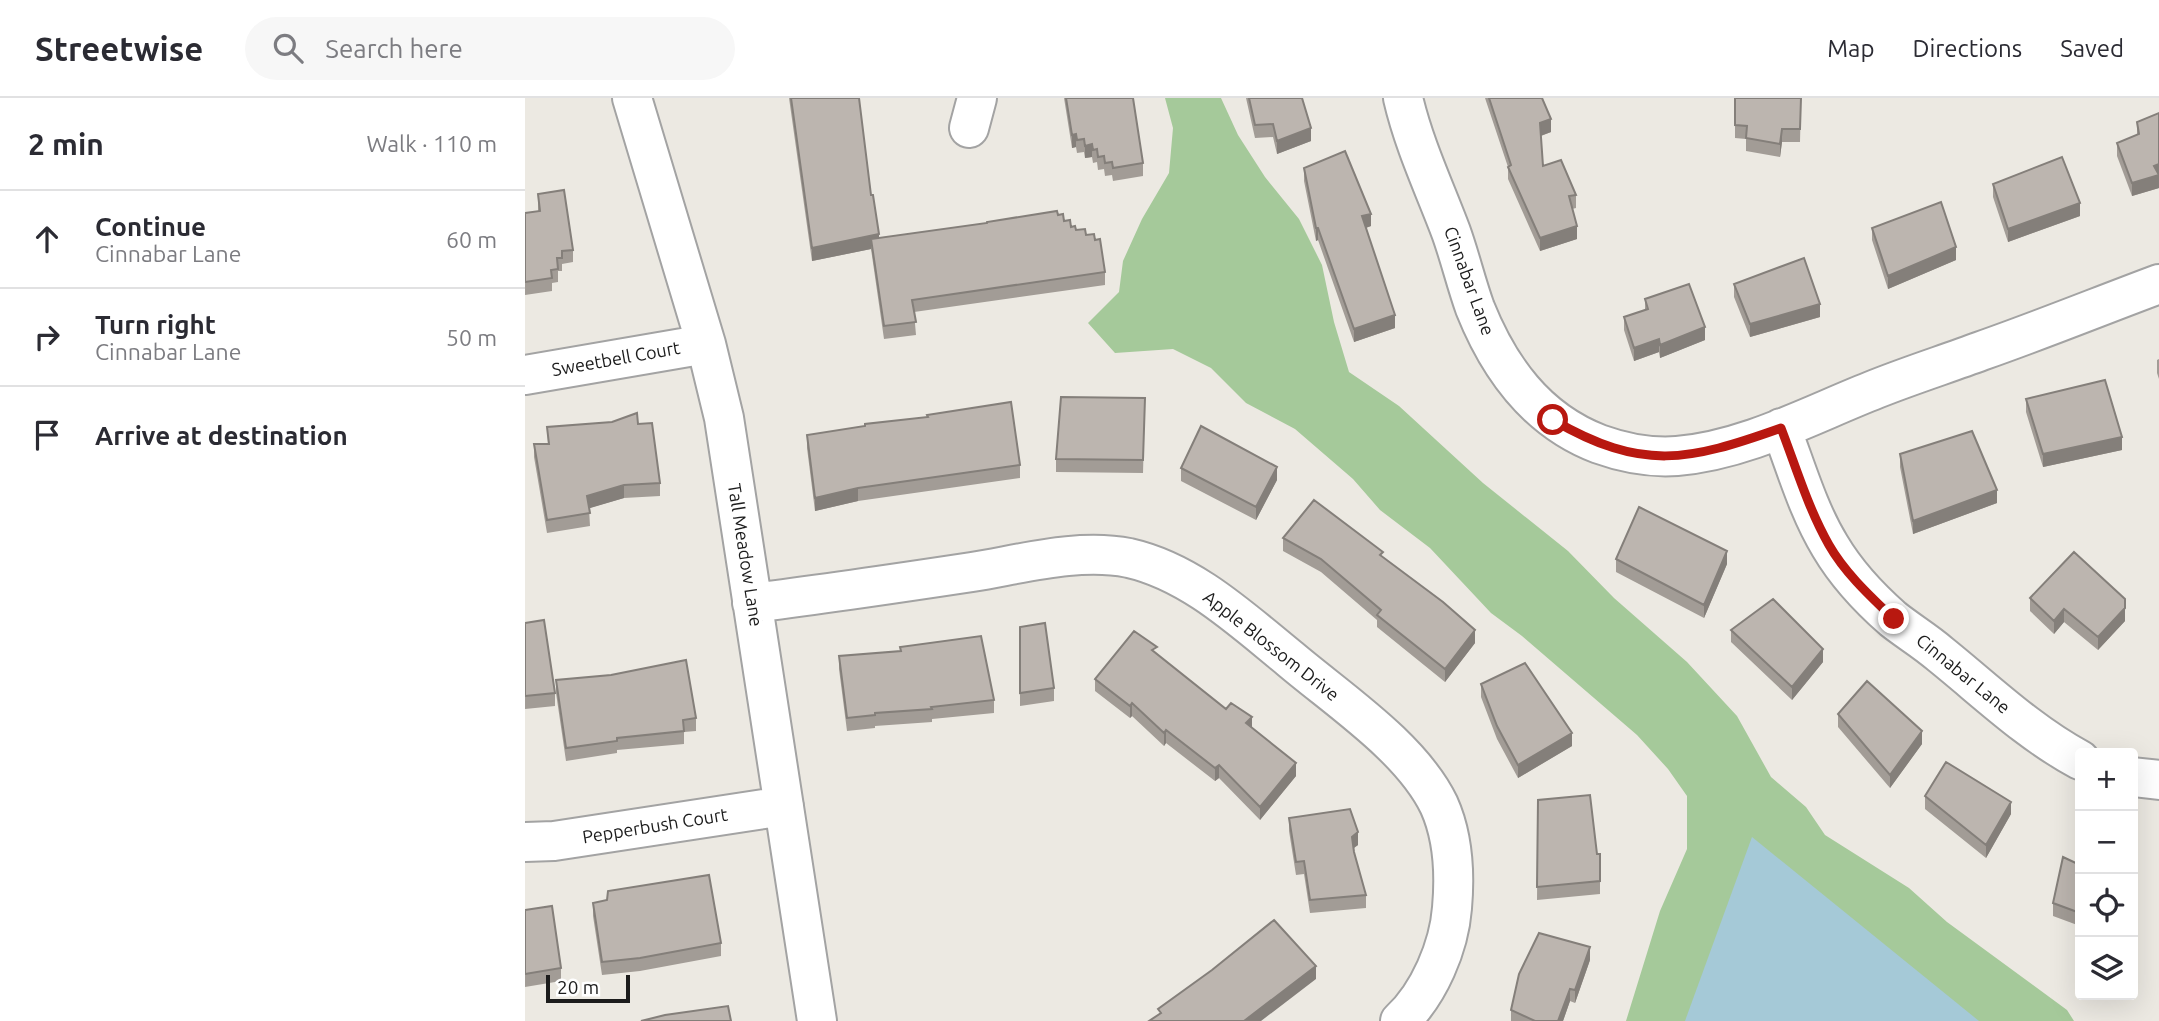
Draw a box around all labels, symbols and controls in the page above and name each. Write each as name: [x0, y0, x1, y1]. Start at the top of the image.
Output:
search box: [245, 17, 735, 80]
icon: search: [269, 29, 307, 67]
text: Streetwise: [35, 30, 203, 67]
text: Search here: [325, 34, 463, 63]
text: Map: [1827, 35, 1874, 62]
text: Directions: [1912, 35, 2022, 62]
text: Saved: [2060, 35, 2124, 62]
text: 2 min: [28, 127, 104, 161]
text: Walk · 110 m: [366, 131, 497, 156]
text: Continue: [95, 212, 206, 241]
icon: ahead: [28, 220, 66, 258]
street label: Cinnabar Lane: [1441, 223, 1499, 338]
text: 60 m: [446, 227, 497, 252]
text: Cinnabar Lane: [95, 241, 241, 266]
text: Turn right: [95, 310, 216, 339]
icon: right: [28, 318, 66, 356]
text: 50 m: [446, 325, 497, 350]
street label: Sweetbell Court: [550, 337, 682, 379]
text: Cinnabar Lane: [95, 339, 241, 364]
route start: [1537, 404, 1568, 435]
icon: arrive: [28, 416, 66, 454]
text: Arrive at destination: [95, 421, 348, 450]
street label: Tall Meadow Lane: [725, 482, 767, 628]
street label: Apple Blossom Drive: [1200, 586, 1343, 704]
route end: [1878, 603, 1909, 634]
street label: Cinnabar Lane: [1913, 629, 2014, 717]
map controls: [2075, 748, 2138, 1000]
button: +: [2075, 748, 2138, 811]
street label: Pepperbush Court: [581, 804, 729, 846]
button: −: [2075, 811, 2138, 874]
button: locate: [2075, 874, 2138, 937]
button: layers: [2075, 937, 2138, 1000]
scale bar: [546, 972, 630, 1004]
text: 20 m: [557, 976, 599, 998]

